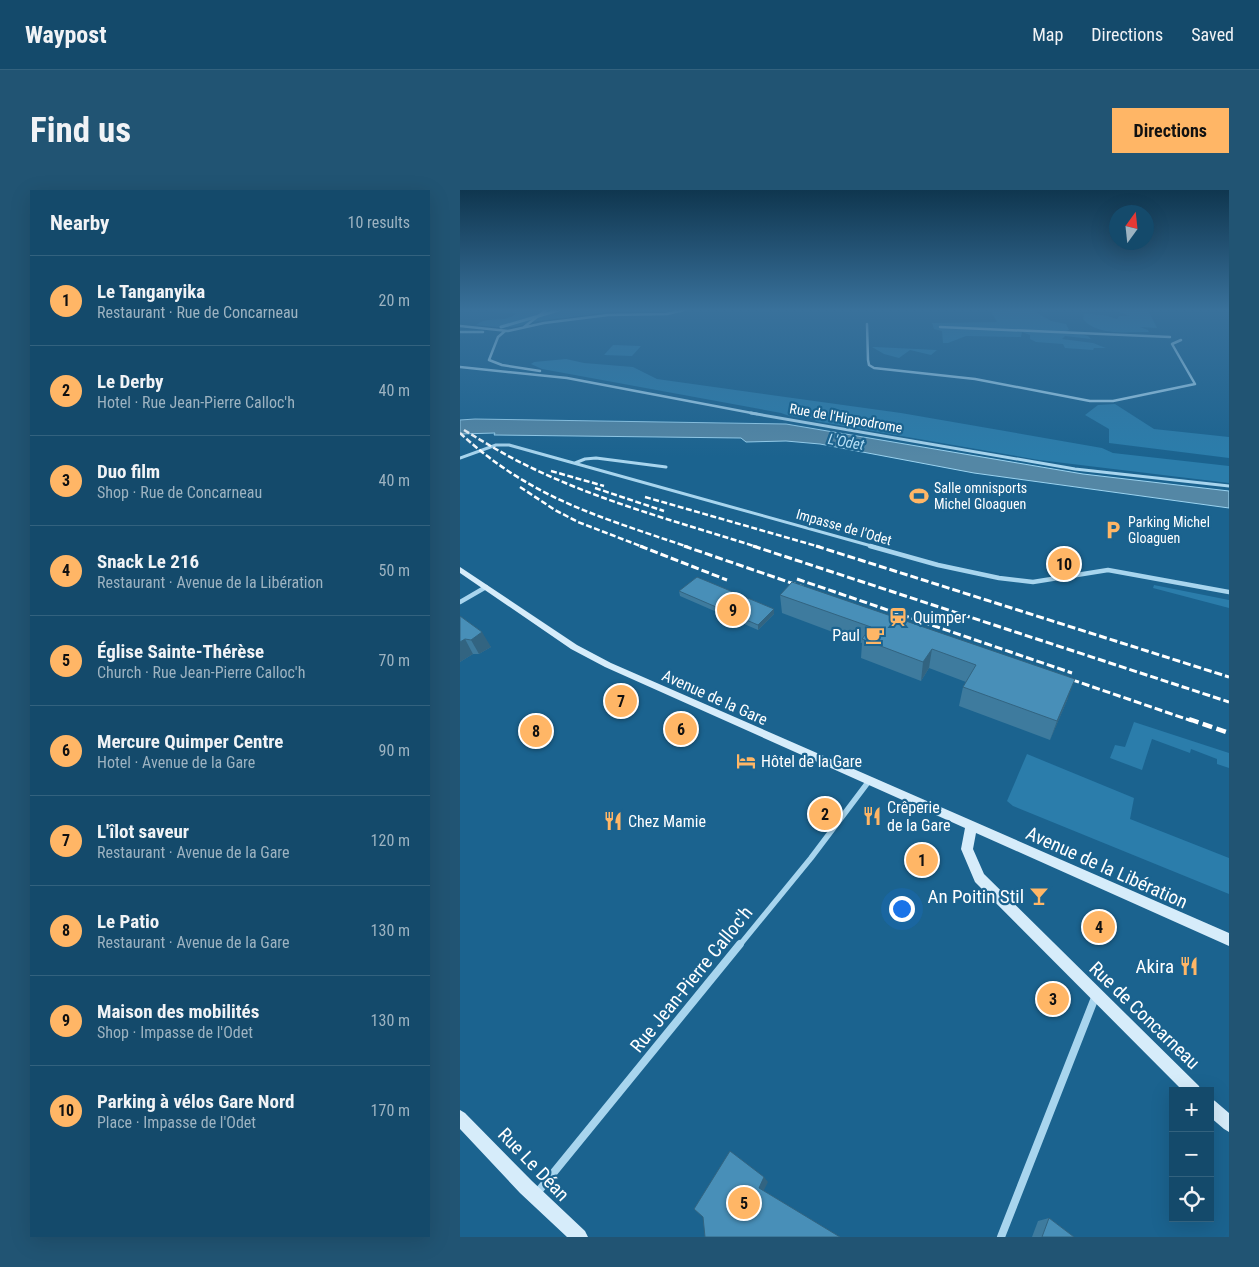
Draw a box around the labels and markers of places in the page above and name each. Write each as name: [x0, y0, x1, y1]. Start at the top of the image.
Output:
place label: Salle omnisports Michel Gloaguen: [934, 480, 1027, 512]
sports icon: Salle omnisports Michel Gloaguen: [908, 485, 930, 507]
place label: Parking Michel Gloaguen: [1128, 514, 1210, 546]
parking icon: Parking Michel Gloaguen: [1102, 519, 1124, 541]
pin: 10: [1048, 545, 1080, 583]
pin: 9: [717, 591, 749, 629]
station icon: Quimper: [887, 606, 909, 628]
place label: Quimper: [913, 608, 966, 627]
cafe icon: Paul: [864, 624, 886, 646]
place label: Paul: [832, 626, 860, 645]
pin: 7: [605, 682, 637, 720]
pin: 6: [665, 710, 697, 748]
pin: 8: [520, 712, 552, 750]
hotel icon: Hôtel de la Gare: [735, 750, 757, 772]
place label: Hôtel de la Gare: [761, 752, 862, 771]
pin: 2: [809, 795, 841, 833]
place label: Crêperie de la Gare: [887, 798, 950, 835]
restaurant icon: Crêperie de la Gare: [861, 805, 883, 827]
restaurant icon: Chez Mamie: [602, 810, 624, 832]
place label: Chez Mamie: [628, 812, 706, 831]
pin: 1: [906, 841, 938, 879]
place label: An Poitin Stil: [927, 885, 1024, 908]
bar icon: An Poitin Stil: [1028, 885, 1050, 907]
pin: 4: [1083, 908, 1115, 946]
place label: Akira: [1136, 955, 1174, 978]
restaurant icon: Akira: [1178, 955, 1200, 977]
pin: 3: [1037, 980, 1069, 1018]
pin: 5: [728, 1184, 760, 1222]

